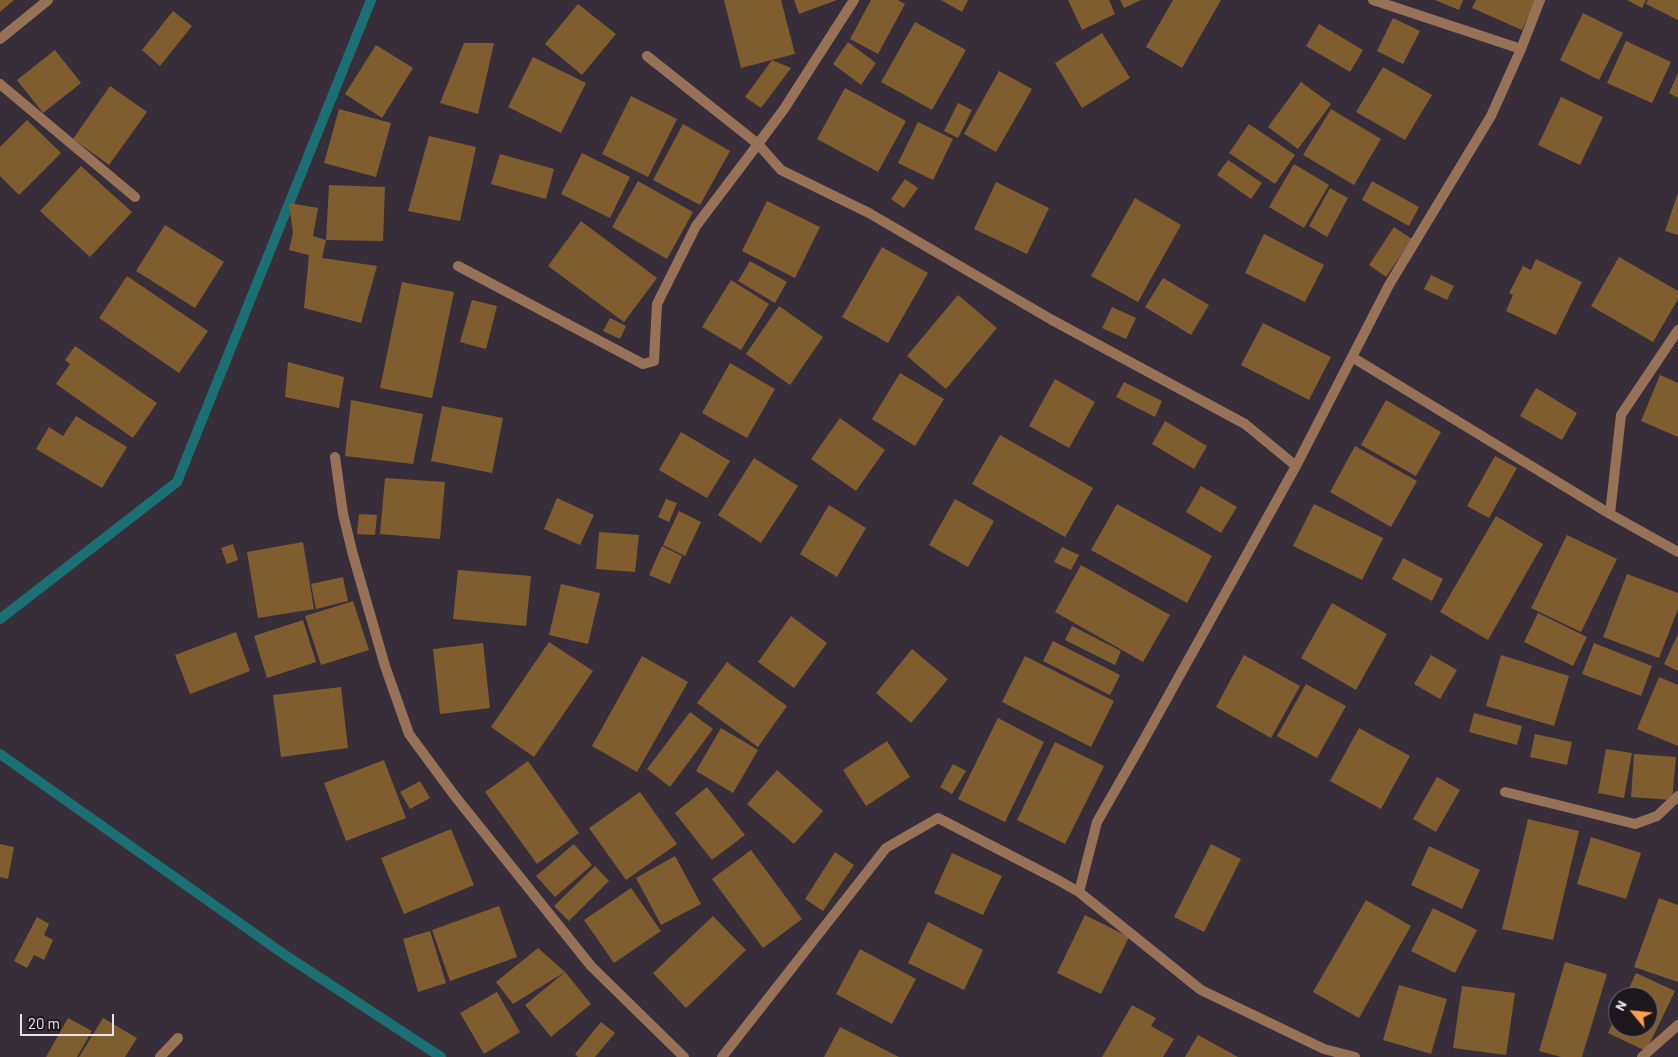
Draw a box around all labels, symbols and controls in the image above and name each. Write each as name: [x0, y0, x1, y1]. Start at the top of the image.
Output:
north arrow: [1608, 987, 1658, 1037]
text: N: [1611, 997, 1630, 1013]
scale bar: [22, 1004, 116, 1036]
text: 20 m: [28, 1014, 60, 1032]

